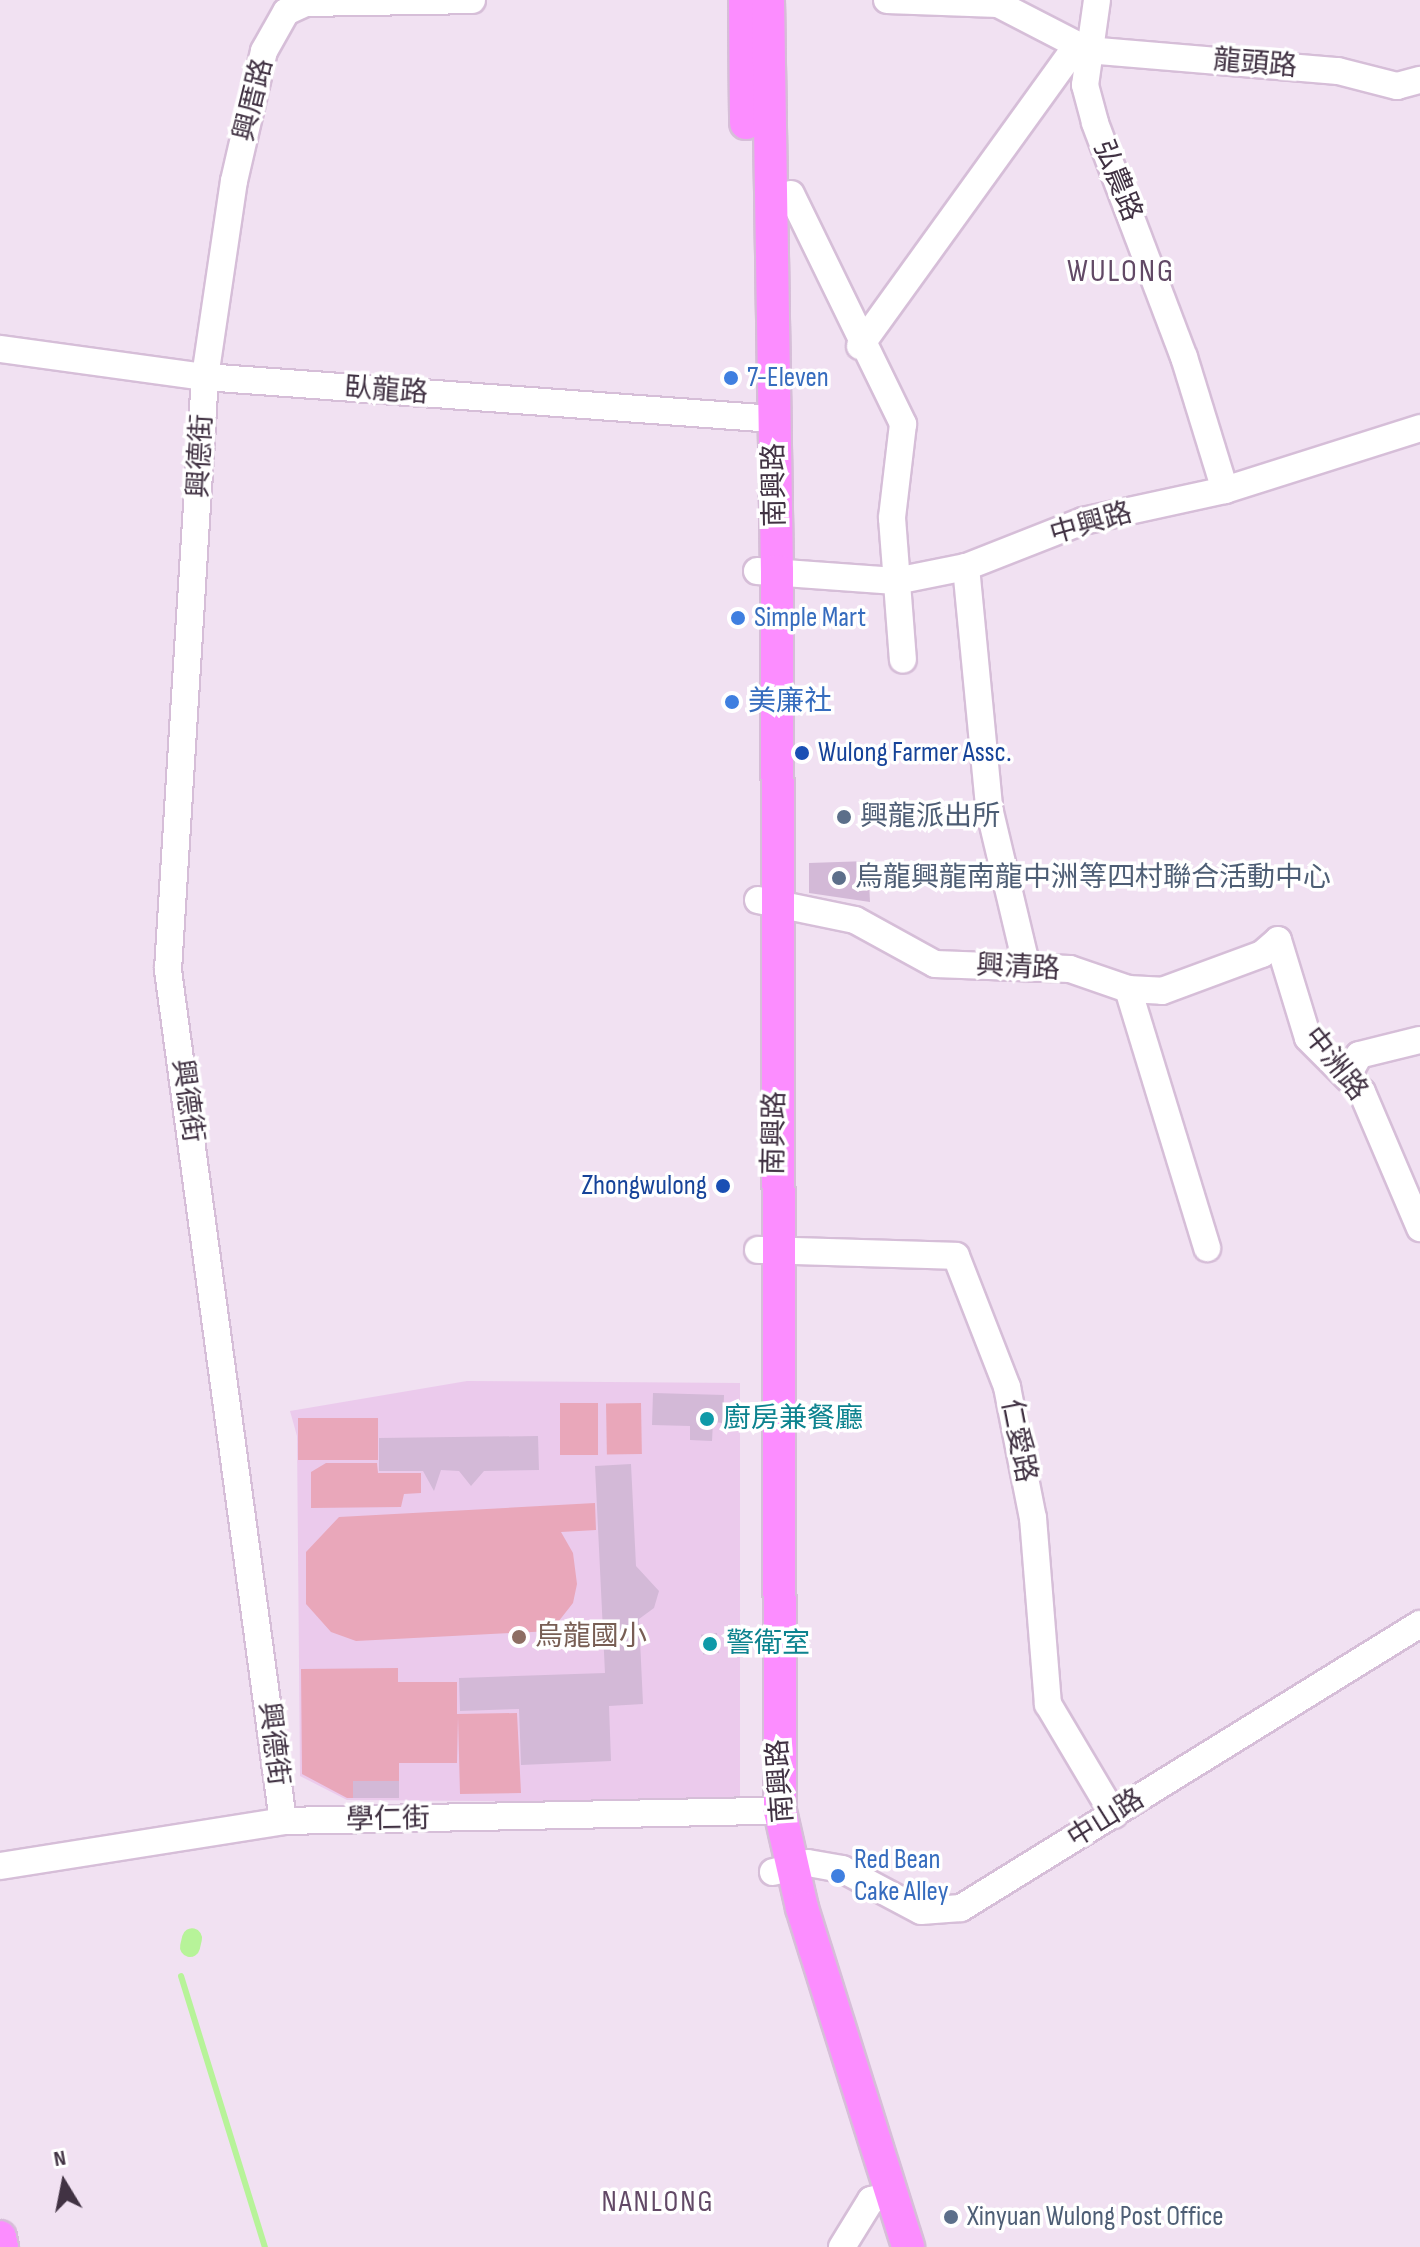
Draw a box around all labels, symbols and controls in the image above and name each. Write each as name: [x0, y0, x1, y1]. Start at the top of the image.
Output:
street label: 龍頭路: [1212, 44, 1298, 84]
street label: 興厝路: [228, 55, 280, 145]
street label: 弘農路: [1086, 136, 1148, 226]
district label: WULONG: [1067, 253, 1175, 291]
place label: 7-Eleven: [747, 361, 829, 395]
marker: 7-Eleven: [722, 369, 740, 387]
street label: 臥龍路: [343, 371, 429, 411]
street label: 興德街: [182, 413, 220, 499]
street label: 南興路: [757, 443, 793, 527]
street label: 中興路: [1046, 496, 1136, 552]
place label: Simple Mart: [754, 601, 866, 635]
marker: Simple Mart: [729, 609, 747, 627]
place label: 美廉社: [748, 685, 832, 719]
marker: 美廉社: [723, 693, 741, 711]
place label: Wulong Farmer Assc.: [818, 736, 1012, 770]
marker: Wulong Farmer Assc.: [793, 744, 811, 762]
place label: 興龍派出所: [860, 800, 1000, 834]
marker: 興龍派出所: [835, 808, 853, 826]
place label: 烏龍興龍南龍中洲等四村聯合活動中心: [855, 861, 1331, 895]
marker: 烏龍興龍南龍中洲等四村聯合活動中心: [830, 869, 848, 887]
street label: 興清路: [975, 949, 1061, 987]
street label: 中洲路: [1296, 1021, 1374, 1107]
street label: 興德街: [165, 1057, 209, 1145]
street label: 南興路: [757, 1091, 793, 1175]
place label: Zhongwulong: [581, 1169, 707, 1203]
marker: Zhongwulong: [714, 1177, 732, 1195]
street label: 仁愛路: [993, 1397, 1043, 1485]
place label: 廚房兼餐廳: [723, 1402, 863, 1436]
marker: 廚房兼餐廳: [698, 1410, 716, 1428]
place label: 烏龍國小: [535, 1620, 647, 1654]
place label: 警衛室: [726, 1627, 810, 1661]
marker: 烏龍國小: [510, 1628, 528, 1646]
marker: 警衛室: [701, 1635, 719, 1653]
street label: 興德街: [251, 1700, 295, 1788]
street label: 南興路: [761, 1738, 801, 1824]
street label: 中山路: [1061, 1782, 1151, 1856]
street label: 學仁街: [346, 1802, 430, 1838]
place label: Red Bean Cake Alley: [854, 1843, 948, 1909]
marker: Red Bean Cake Alley: [829, 1867, 847, 1885]
north arrow: [24, 2143, 104, 2223]
text: N: [52, 2145, 68, 2173]
district label: NANLONG: [601, 2184, 715, 2220]
place label: Xinyuan Wulong Post Office: [967, 2200, 1224, 2234]
marker: Xinyuan Wulong Post Office: [942, 2208, 960, 2226]

